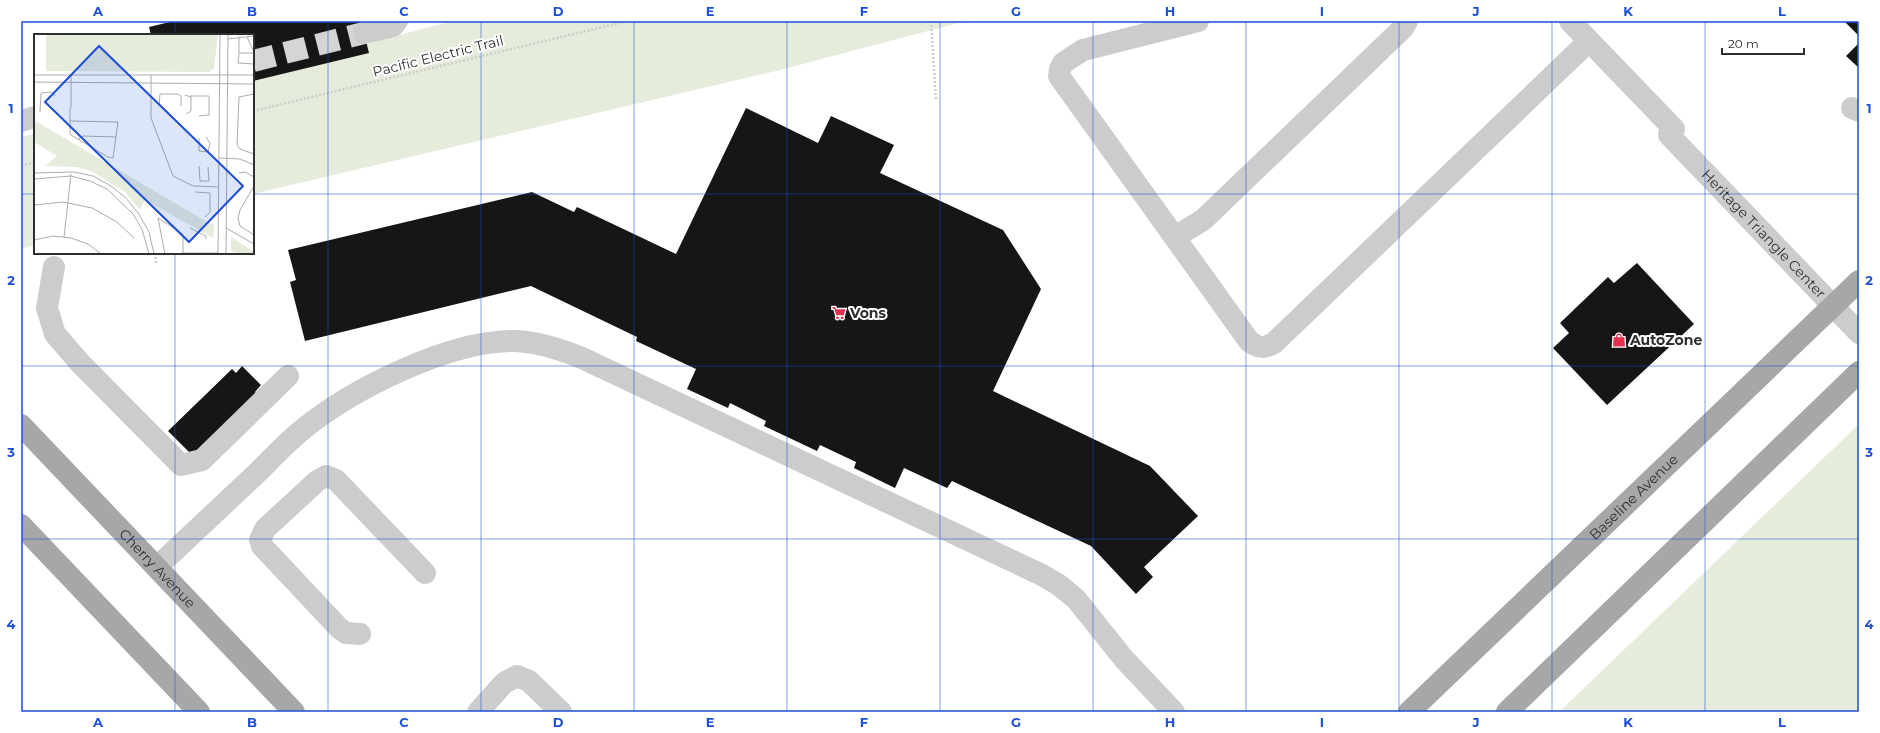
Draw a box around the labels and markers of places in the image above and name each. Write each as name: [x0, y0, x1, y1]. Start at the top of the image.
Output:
place label: Vons: [849, 304, 887, 322]
supermarket icon: Vons: [831, 305, 847, 321]
place label: AutoZone: [1629, 331, 1702, 349]
shop icon: AutoZone: [1611, 332, 1627, 348]

